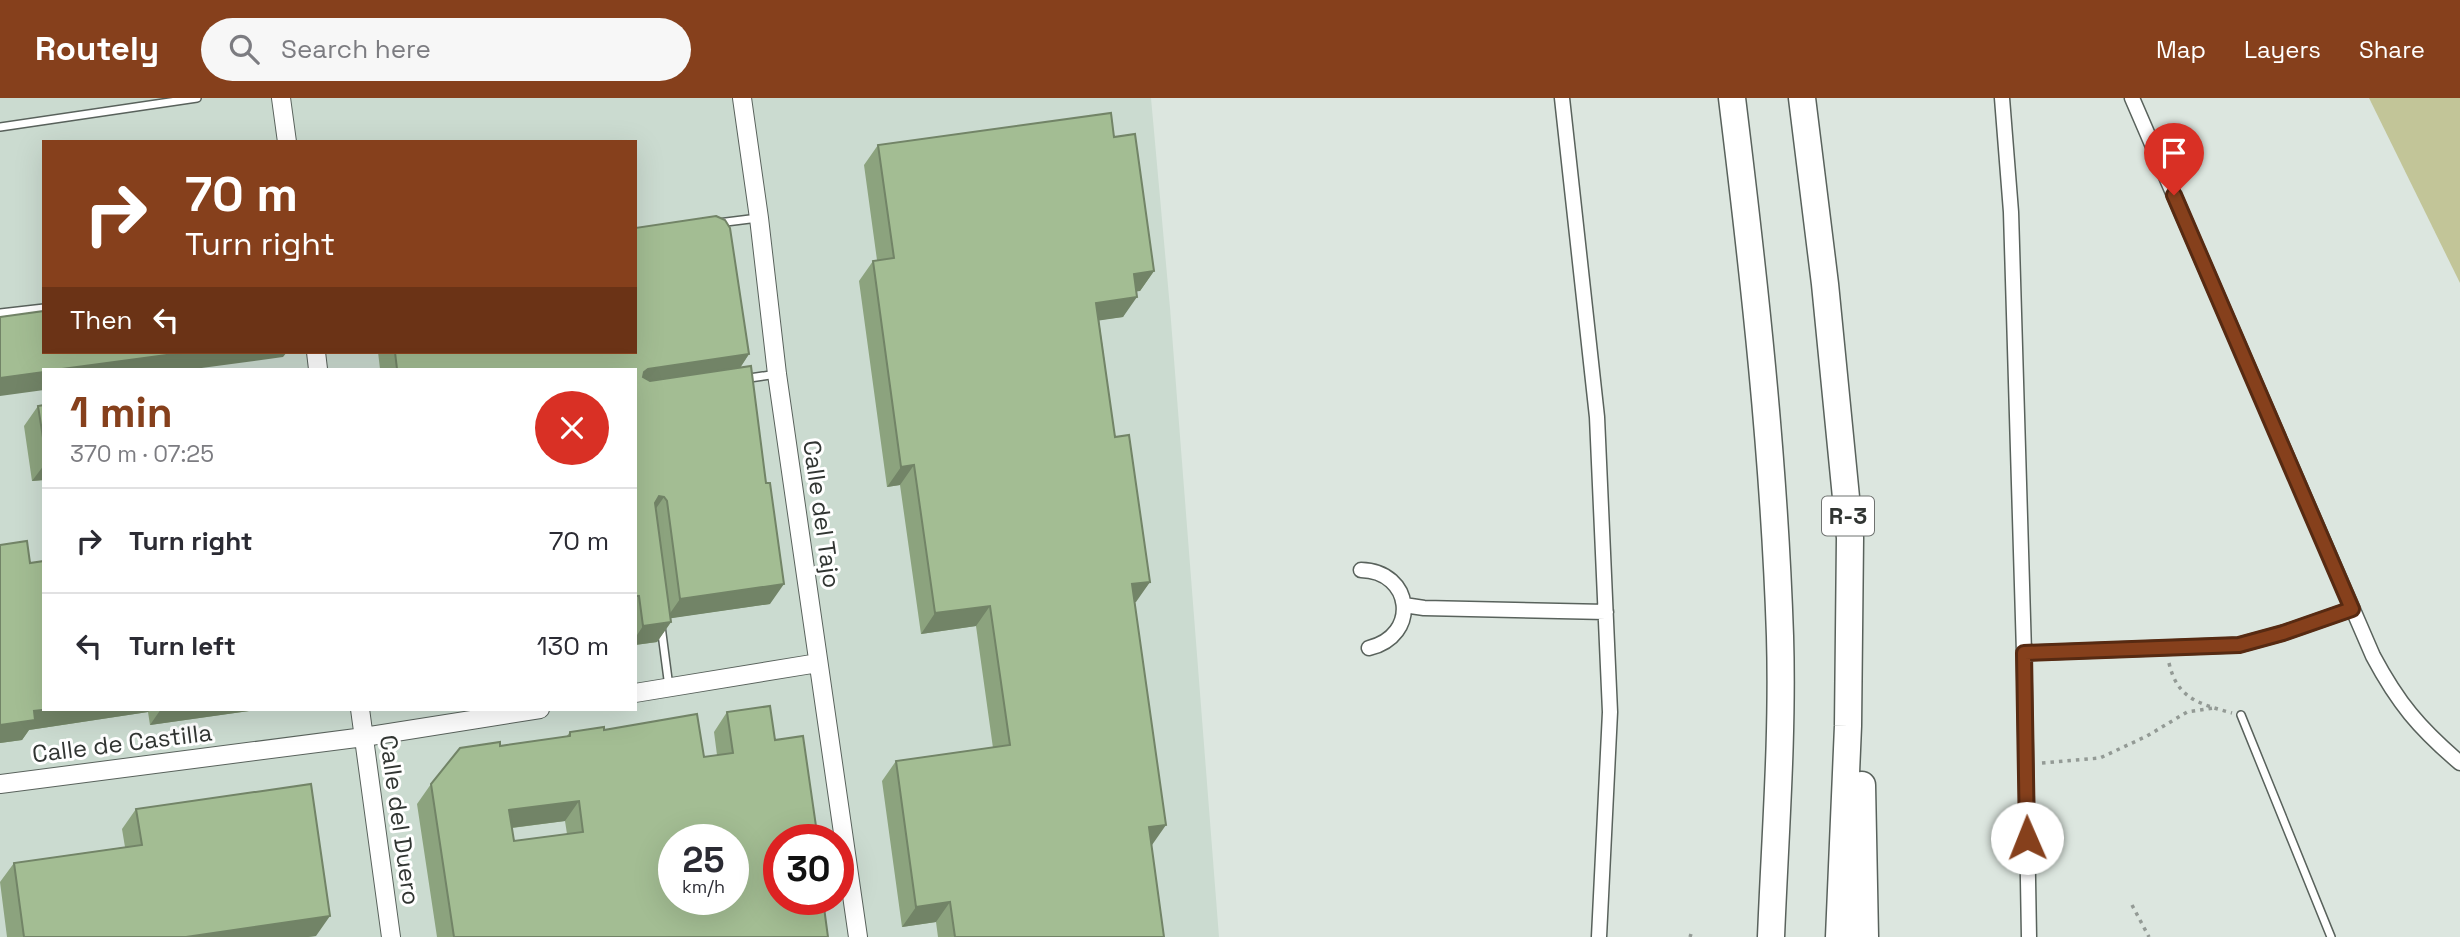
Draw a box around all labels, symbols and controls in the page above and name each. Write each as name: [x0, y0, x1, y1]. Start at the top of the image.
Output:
search box: [201, 18, 691, 81]
text: Routely: [35, 28, 159, 70]
icon: search: [225, 30, 263, 68]
text: Search here: [281, 32, 431, 66]
text: Map: [2156, 34, 2206, 65]
text: Layers: [2244, 34, 2321, 65]
text: Share: [2359, 34, 2425, 65]
pin: [2144, 123, 2204, 195]
icon: arrive: [2155, 134, 2193, 172]
text: 70 m: [185, 163, 298, 225]
icon: right: [70, 168, 161, 259]
text: Turn right: [185, 224, 335, 264]
icon: left: [147, 301, 185, 339]
text: Then: [70, 303, 133, 337]
text: 1 min: [70, 386, 173, 439]
button: close: [535, 391, 609, 465]
street label: Calle del Tajo: [796, 438, 848, 590]
text: 370 m · 07:25: [70, 439, 214, 469]
road number: R-3: [1822, 496, 1874, 536]
icon: right: [70, 522, 108, 560]
text: Turn right: [129, 524, 253, 558]
text: 70 m: [549, 524, 609, 558]
icon: left: [70, 627, 108, 665]
text: Turn left: [129, 629, 236, 663]
text: 130 m: [537, 629, 609, 663]
street label: Calle de Castilla: [30, 717, 214, 769]
street label: Calle del Duero: [373, 733, 427, 907]
position arrow: [1990, 801, 2064, 875]
speed limit sign: 30: [763, 824, 854, 915]
text: 25: [683, 838, 724, 882]
text: km/h: [682, 875, 725, 898]

